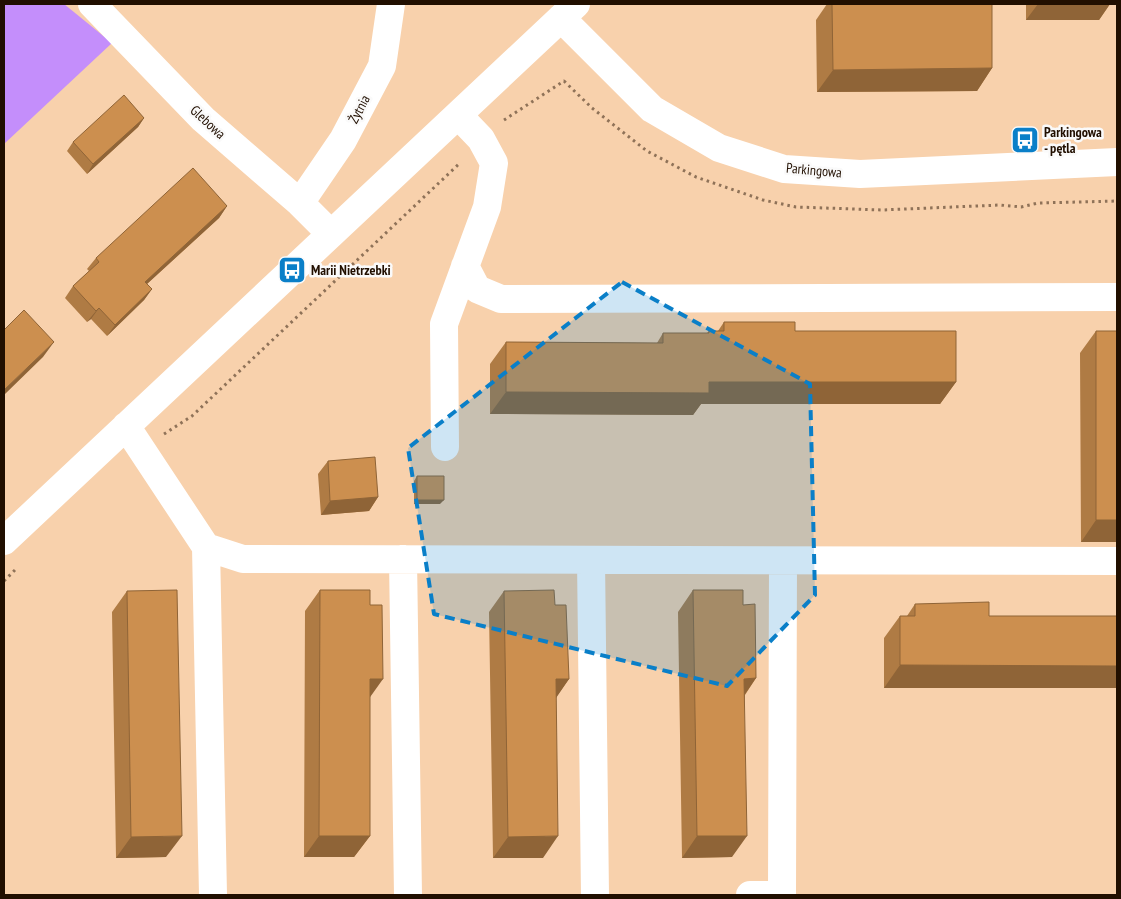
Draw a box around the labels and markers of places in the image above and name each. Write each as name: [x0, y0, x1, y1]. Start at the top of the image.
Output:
place label: Parkingowa - pętla: [1044, 123, 1102, 157]
bus stop icon: Parkingowa - pętla: [1010, 125, 1040, 155]
bus stop icon: Marii Nietrzebki: [277, 255, 307, 285]
place label: Marii Nietrzebki: [311, 261, 391, 279]

